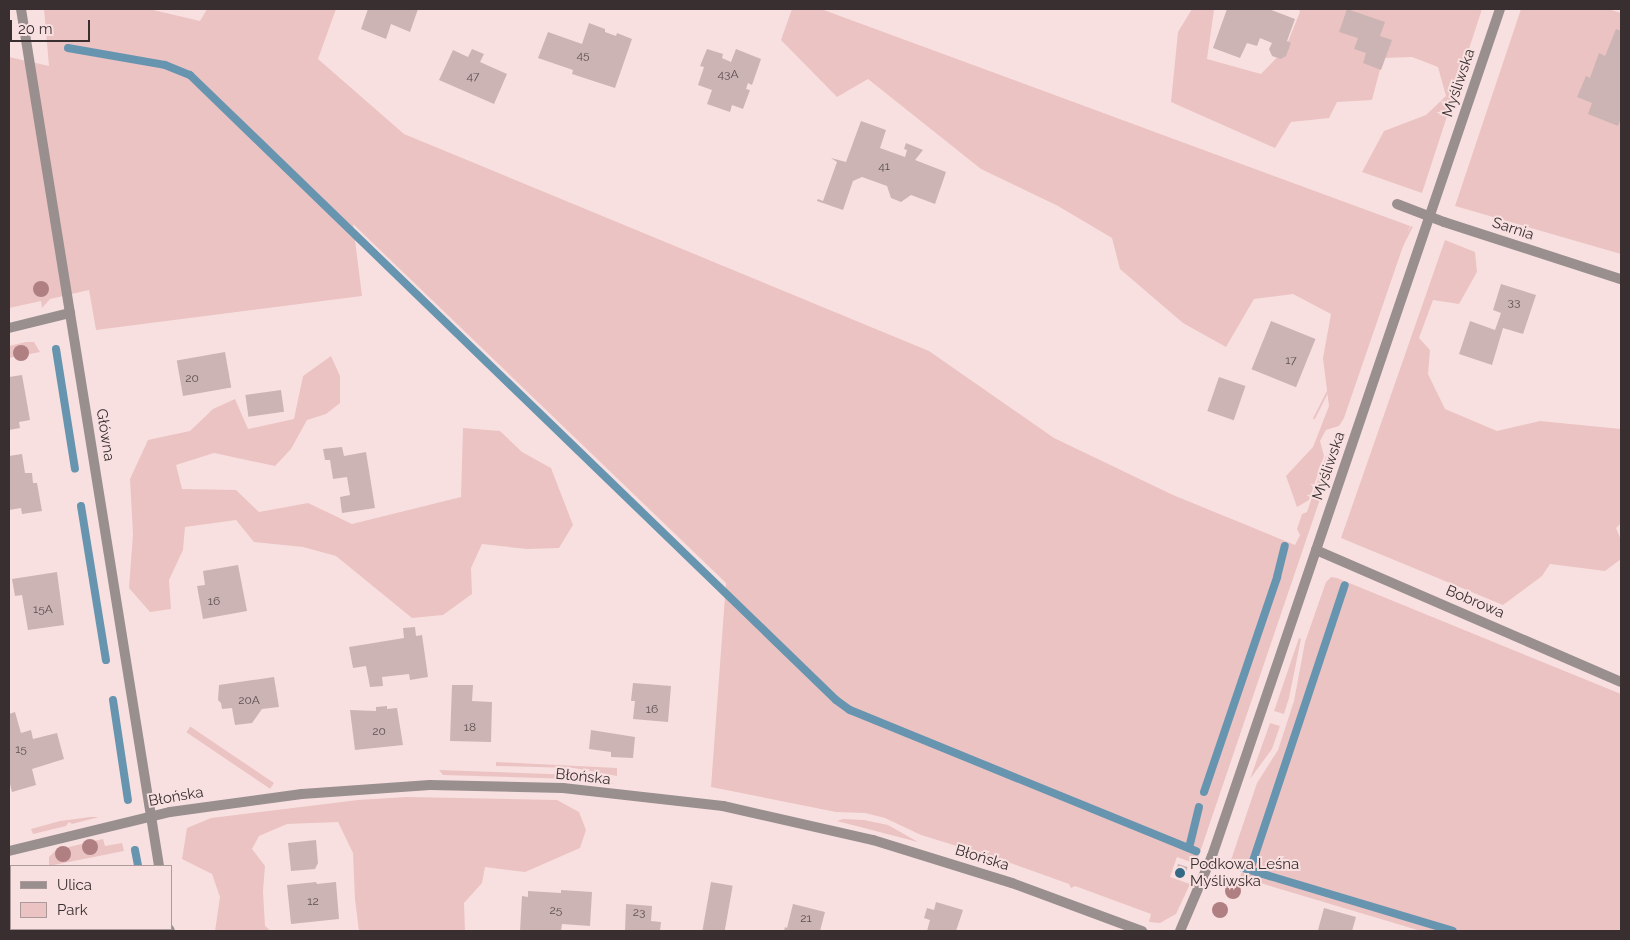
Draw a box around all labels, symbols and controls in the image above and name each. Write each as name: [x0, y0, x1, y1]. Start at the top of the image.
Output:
scale bar: [12, 10, 92, 42]
text: 20 m: [18, 20, 53, 38]
street label: Myśliwska: [1439, 46, 1479, 120]
house number: 45: [576, 49, 590, 63]
house number: 43A: [717, 68, 739, 82]
house number: 47: [467, 70, 479, 84]
house number: 41: [878, 160, 890, 174]
street label: Sarnia: [1490, 214, 1536, 244]
house number: 33: [1508, 296, 1520, 310]
house number: 17: [1285, 354, 1297, 368]
house number: 20: [185, 372, 199, 386]
street label: Główna: [92, 407, 118, 463]
street label: Myśliwska: [1309, 429, 1349, 503]
street label: Bobrowa: [1443, 582, 1507, 622]
house number: 16: [208, 595, 220, 609]
house number: 15A: [33, 603, 53, 617]
house number: 20A: [238, 694, 260, 708]
house number: 16: [646, 703, 658, 717]
house number: 18: [464, 721, 476, 735]
house number: 20: [372, 725, 386, 739]
house number: 15: [15, 743, 27, 757]
street label: Błońska: [555, 765, 611, 789]
street label: Błońska: [147, 783, 205, 811]
street label: Błońska: [953, 841, 1011, 875]
place label: Podkowa Leśna Myśliwska: [1190, 855, 1299, 890]
legend: [10, 865, 172, 930]
marker: Podkowa Leśna Myśliwska: [1174, 867, 1186, 879]
text: Ulica: [57, 876, 92, 894]
house number: 12: [307, 895, 319, 909]
text: Park: [57, 901, 88, 919]
house number: 25: [550, 904, 562, 918]
house number: 23: [633, 906, 645, 920]
house number: 21: [800, 912, 812, 926]

